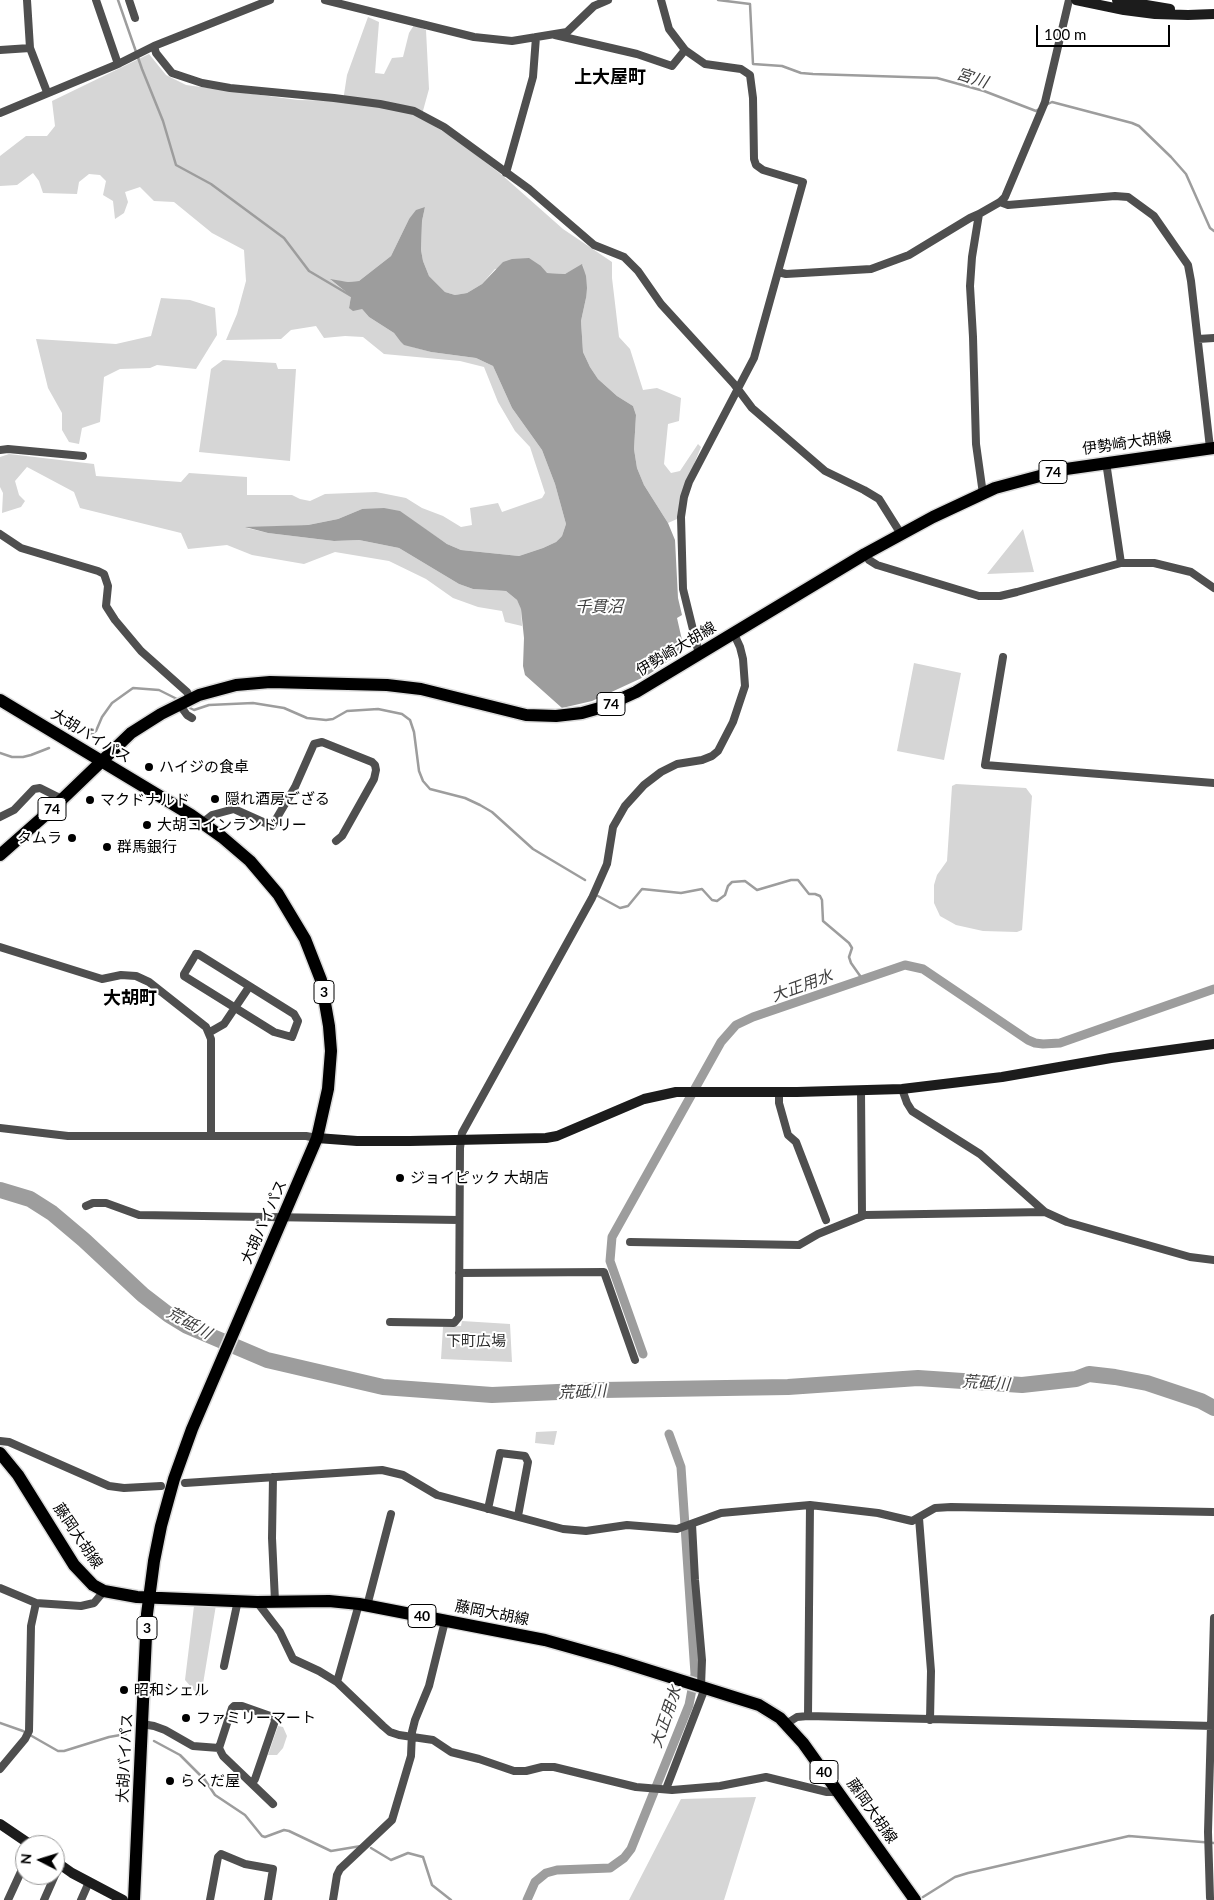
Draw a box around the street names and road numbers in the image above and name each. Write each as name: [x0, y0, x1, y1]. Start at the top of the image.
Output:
street label: 伊勢崎大胡線: [1081, 428, 1173, 458]
road number: 74: [1039, 461, 1067, 484]
street label: 伊勢崎大胡線: [633, 618, 719, 680]
road number: 74: [597, 692, 625, 716]
street label: 大胡バイパス: [48, 705, 134, 767]
road number: 74: [38, 798, 66, 821]
road number: 3: [314, 980, 334, 1004]
street label: 大胡バイパス: [237, 1177, 291, 1267]
street label: 藤岡大胡線: [50, 1500, 106, 1572]
street label: 藤岡大胡線: [453, 1597, 531, 1629]
road number: 40: [408, 1604, 436, 1628]
road number: 3: [137, 1616, 157, 1640]
street label: 大胡バイパス: [114, 1713, 136, 1803]
road number: 40: [810, 1760, 838, 1784]
street label: 藤岡大胡線: [843, 1775, 901, 1847]

